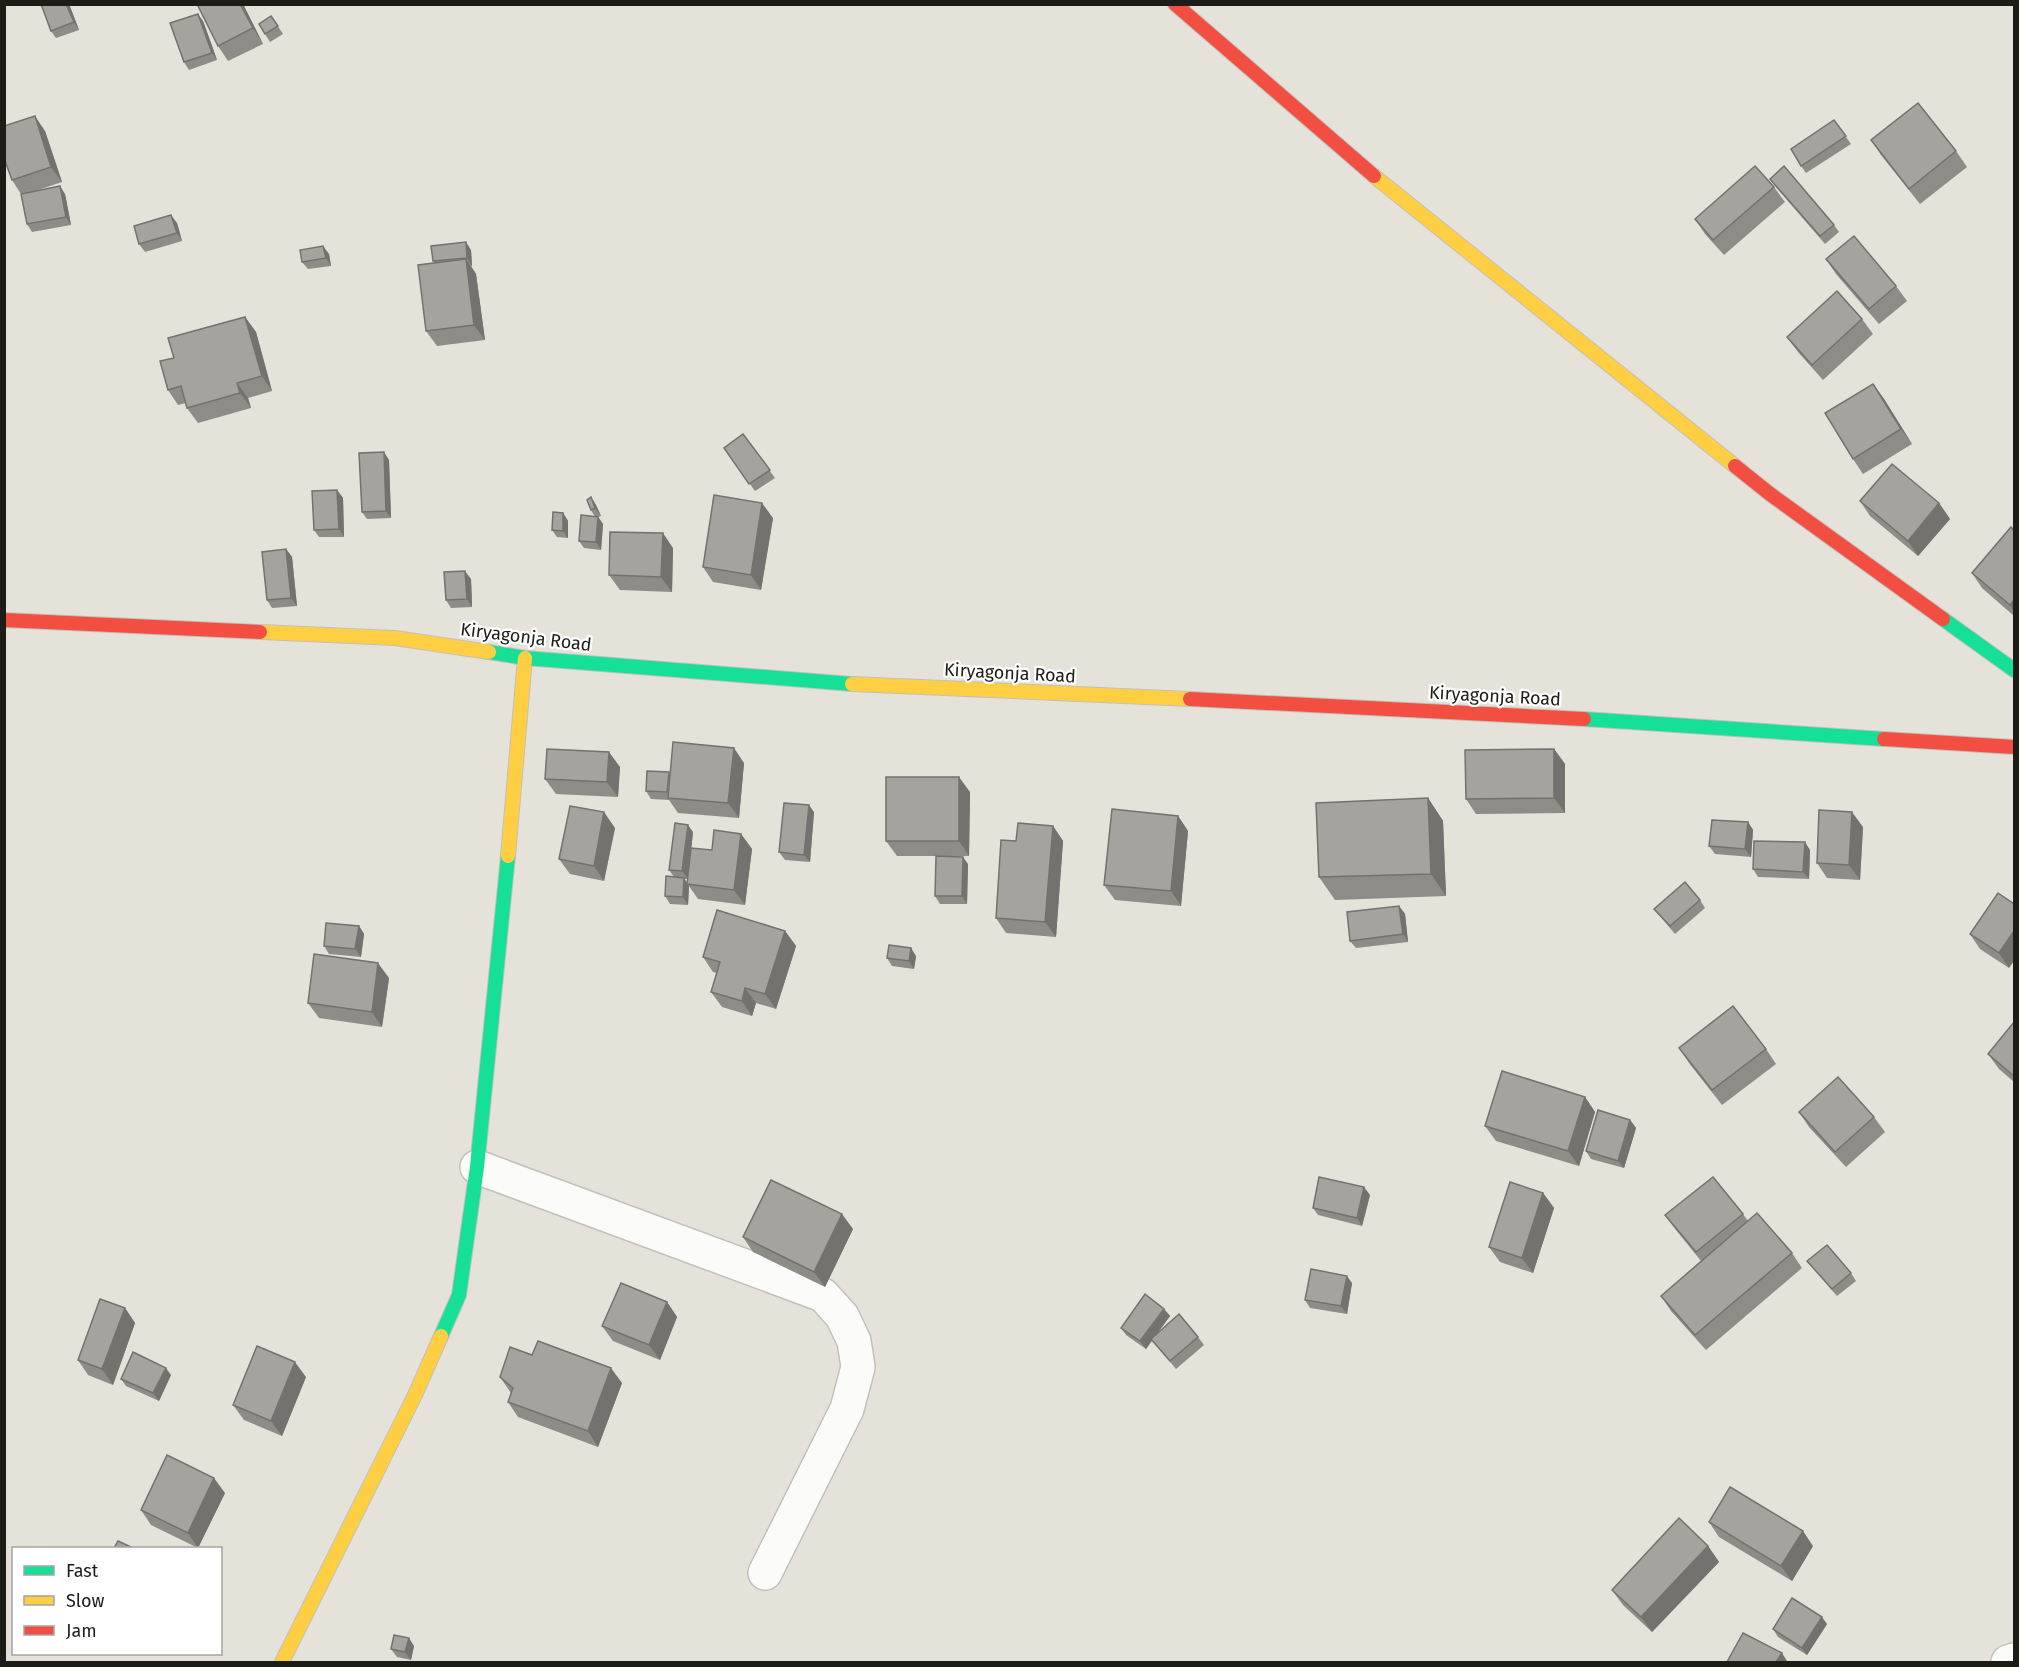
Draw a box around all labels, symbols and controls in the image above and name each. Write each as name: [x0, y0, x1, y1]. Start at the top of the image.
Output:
street label: Kiryagonja Road: [459, 618, 593, 656]
street label: Kiryagonja Road: [943, 659, 1077, 687]
street label: Kiryagonja Road: [1428, 682, 1562, 710]
legend: [12, 1547, 222, 1655]
text: Fast: [66, 1560, 99, 1582]
text: Slow: [66, 1590, 105, 1612]
text: Jam: [66, 1620, 97, 1642]

